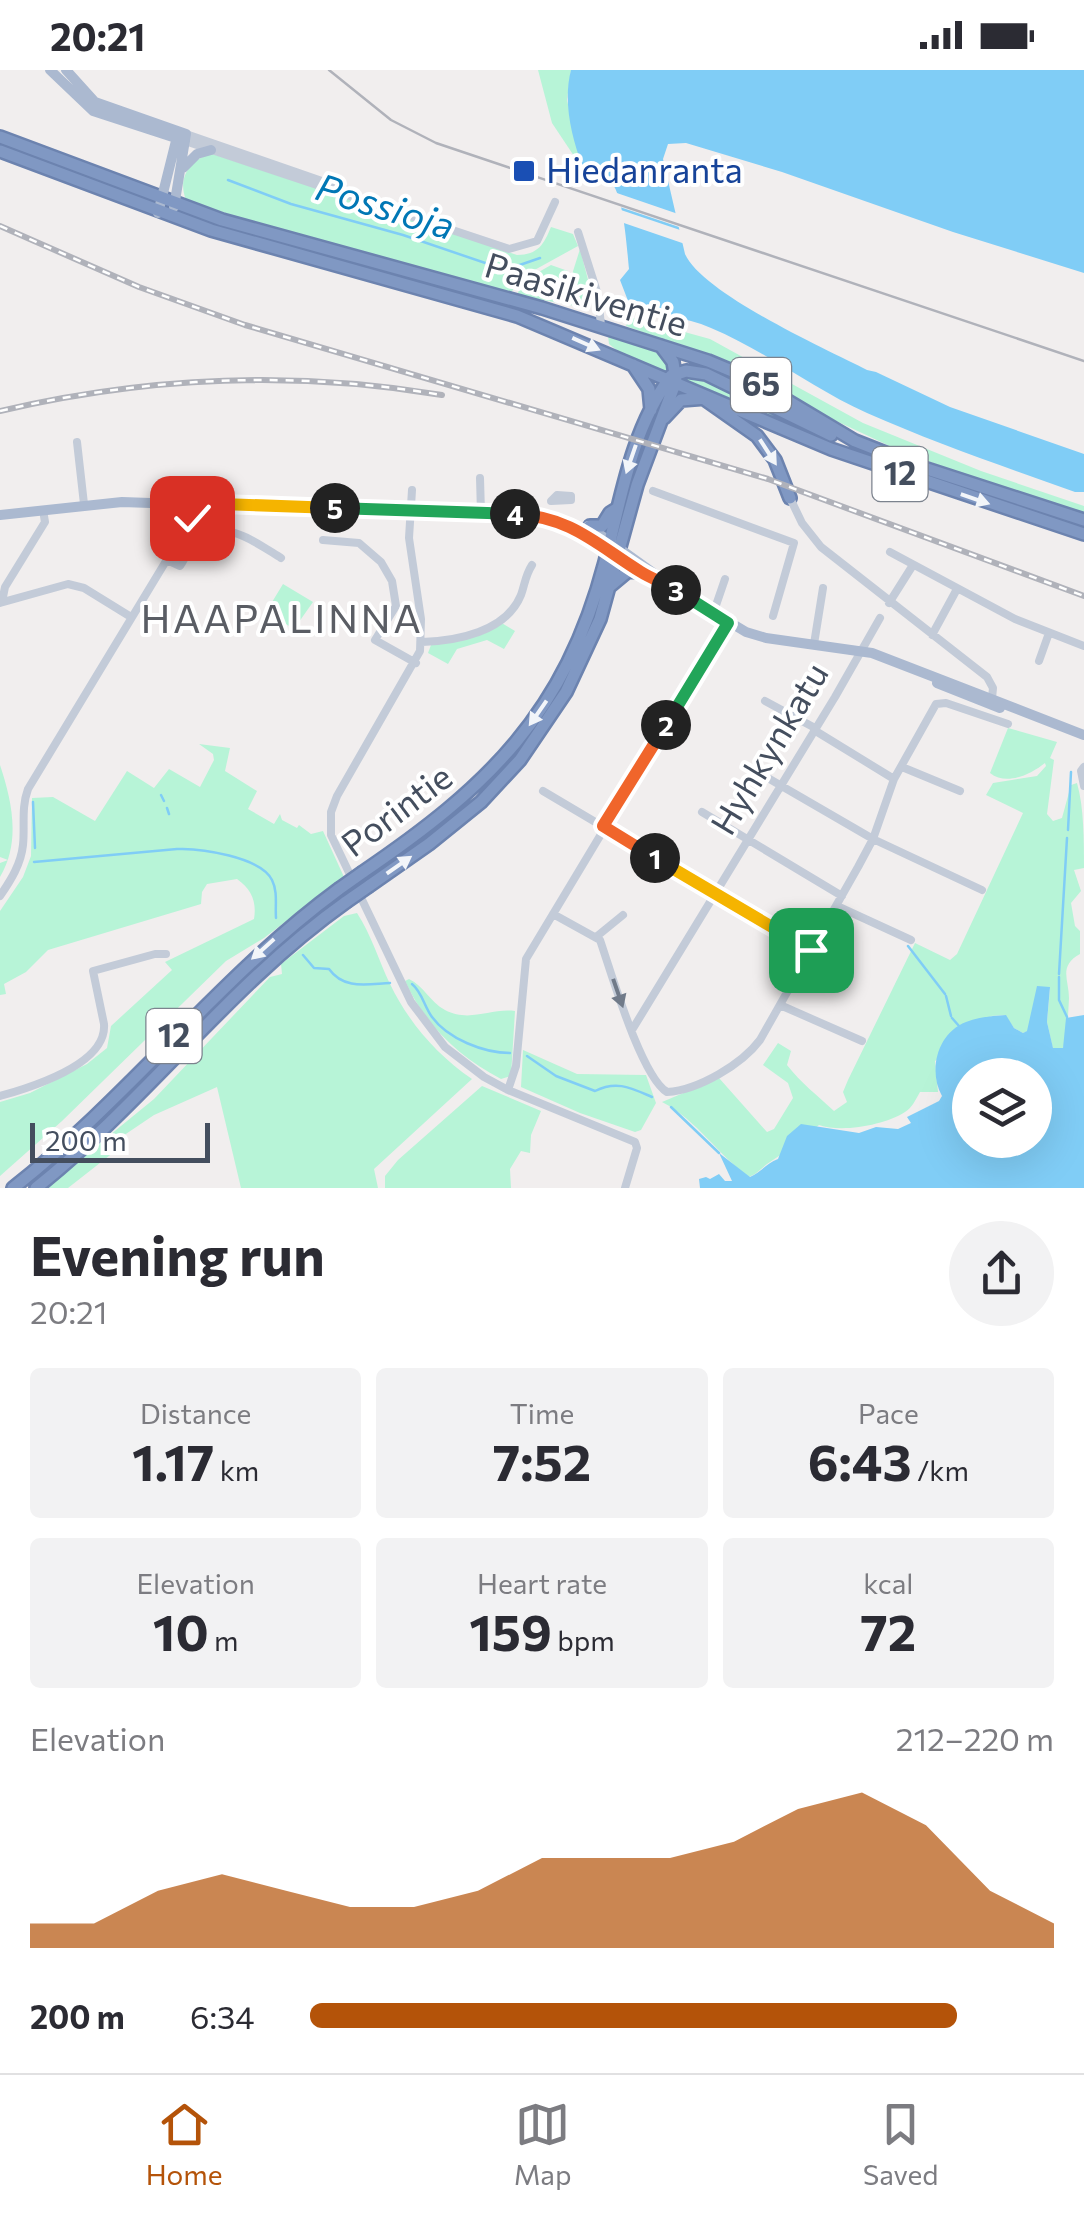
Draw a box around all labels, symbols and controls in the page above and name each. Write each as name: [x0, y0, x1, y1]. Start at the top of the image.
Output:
text: 20:21: [50, 12, 146, 59]
place label: Hiedanranta: [546, 147, 743, 190]
marker: Hiedanranta: [511, 158, 537, 184]
water label: Possioja: [311, 161, 461, 248]
street label: Paasikiventie: [480, 241, 693, 344]
one-way arrow: [572, 335, 601, 352]
road number: 65: [731, 358, 791, 412]
one-way arrow: [759, 439, 777, 466]
one-way arrow: [623, 444, 638, 474]
road number: 12: [872, 447, 928, 501]
pin: [150, 476, 235, 561]
pin: 5: [310, 483, 360, 533]
pin: 4: [490, 489, 540, 539]
icon: check: [165, 491, 220, 546]
text: 5: [327, 491, 343, 525]
one-way arrow: [960, 493, 990, 508]
text: 4: [506, 497, 524, 531]
pin: 3: [651, 565, 701, 615]
text: 3: [668, 573, 684, 607]
district label: HAAPALINNA: [141, 592, 423, 641]
street label: Hyhkynkatu: [700, 654, 836, 841]
one-way arrow: [529, 699, 547, 726]
pin: 2: [641, 700, 691, 750]
text: 2: [658, 708, 674, 742]
street label: Porintie: [332, 754, 459, 864]
pin: 1: [630, 833, 680, 883]
text: 1: [649, 841, 661, 875]
one-way arrow: [386, 856, 412, 875]
pin: [769, 908, 854, 993]
icon: arrive: [784, 923, 839, 978]
one-way arrow: [251, 937, 275, 960]
one-way arrow: [611, 978, 626, 1008]
road number: 12: [146, 1009, 202, 1063]
map controls: [952, 1058, 1052, 1158]
button: layers: [952, 1058, 1052, 1158]
scale bar: [30, 1118, 210, 1162]
text: 200 m: [45, 1123, 127, 1157]
text: Evening run: [30, 1220, 325, 1287]
button: share: [949, 1221, 1054, 1326]
text: 20:21: [30, 1291, 108, 1331]
text: Distance: [140, 1396, 251, 1430]
text: Time: [510, 1396, 574, 1430]
text: Pace: [858, 1396, 919, 1430]
text: 1.17: [132, 1430, 214, 1491]
text: 7:52: [493, 1430, 591, 1491]
text: 6:43: [808, 1430, 912, 1491]
text: km: [214, 1453, 259, 1487]
text: /km: [912, 1453, 969, 1487]
text: Elevation: [137, 1566, 255, 1600]
text: Heart rate: [477, 1566, 607, 1600]
text: kcal: [863, 1566, 913, 1600]
text: 10: [153, 1600, 209, 1661]
text: 159: [469, 1600, 552, 1661]
text: 72: [860, 1600, 916, 1661]
text: m: [209, 1623, 238, 1657]
text: bpm: [552, 1623, 615, 1657]
text: Elevation: [30, 1718, 165, 1758]
text: 212–220 m: [896, 1718, 1054, 1758]
text: 200 m: [30, 1996, 125, 2036]
text: 6:34: [190, 1996, 254, 2036]
tab: Home: [146, 2097, 223, 2191]
tab: Map: [514, 2097, 572, 2191]
tab: Saved: [863, 2097, 938, 2191]

